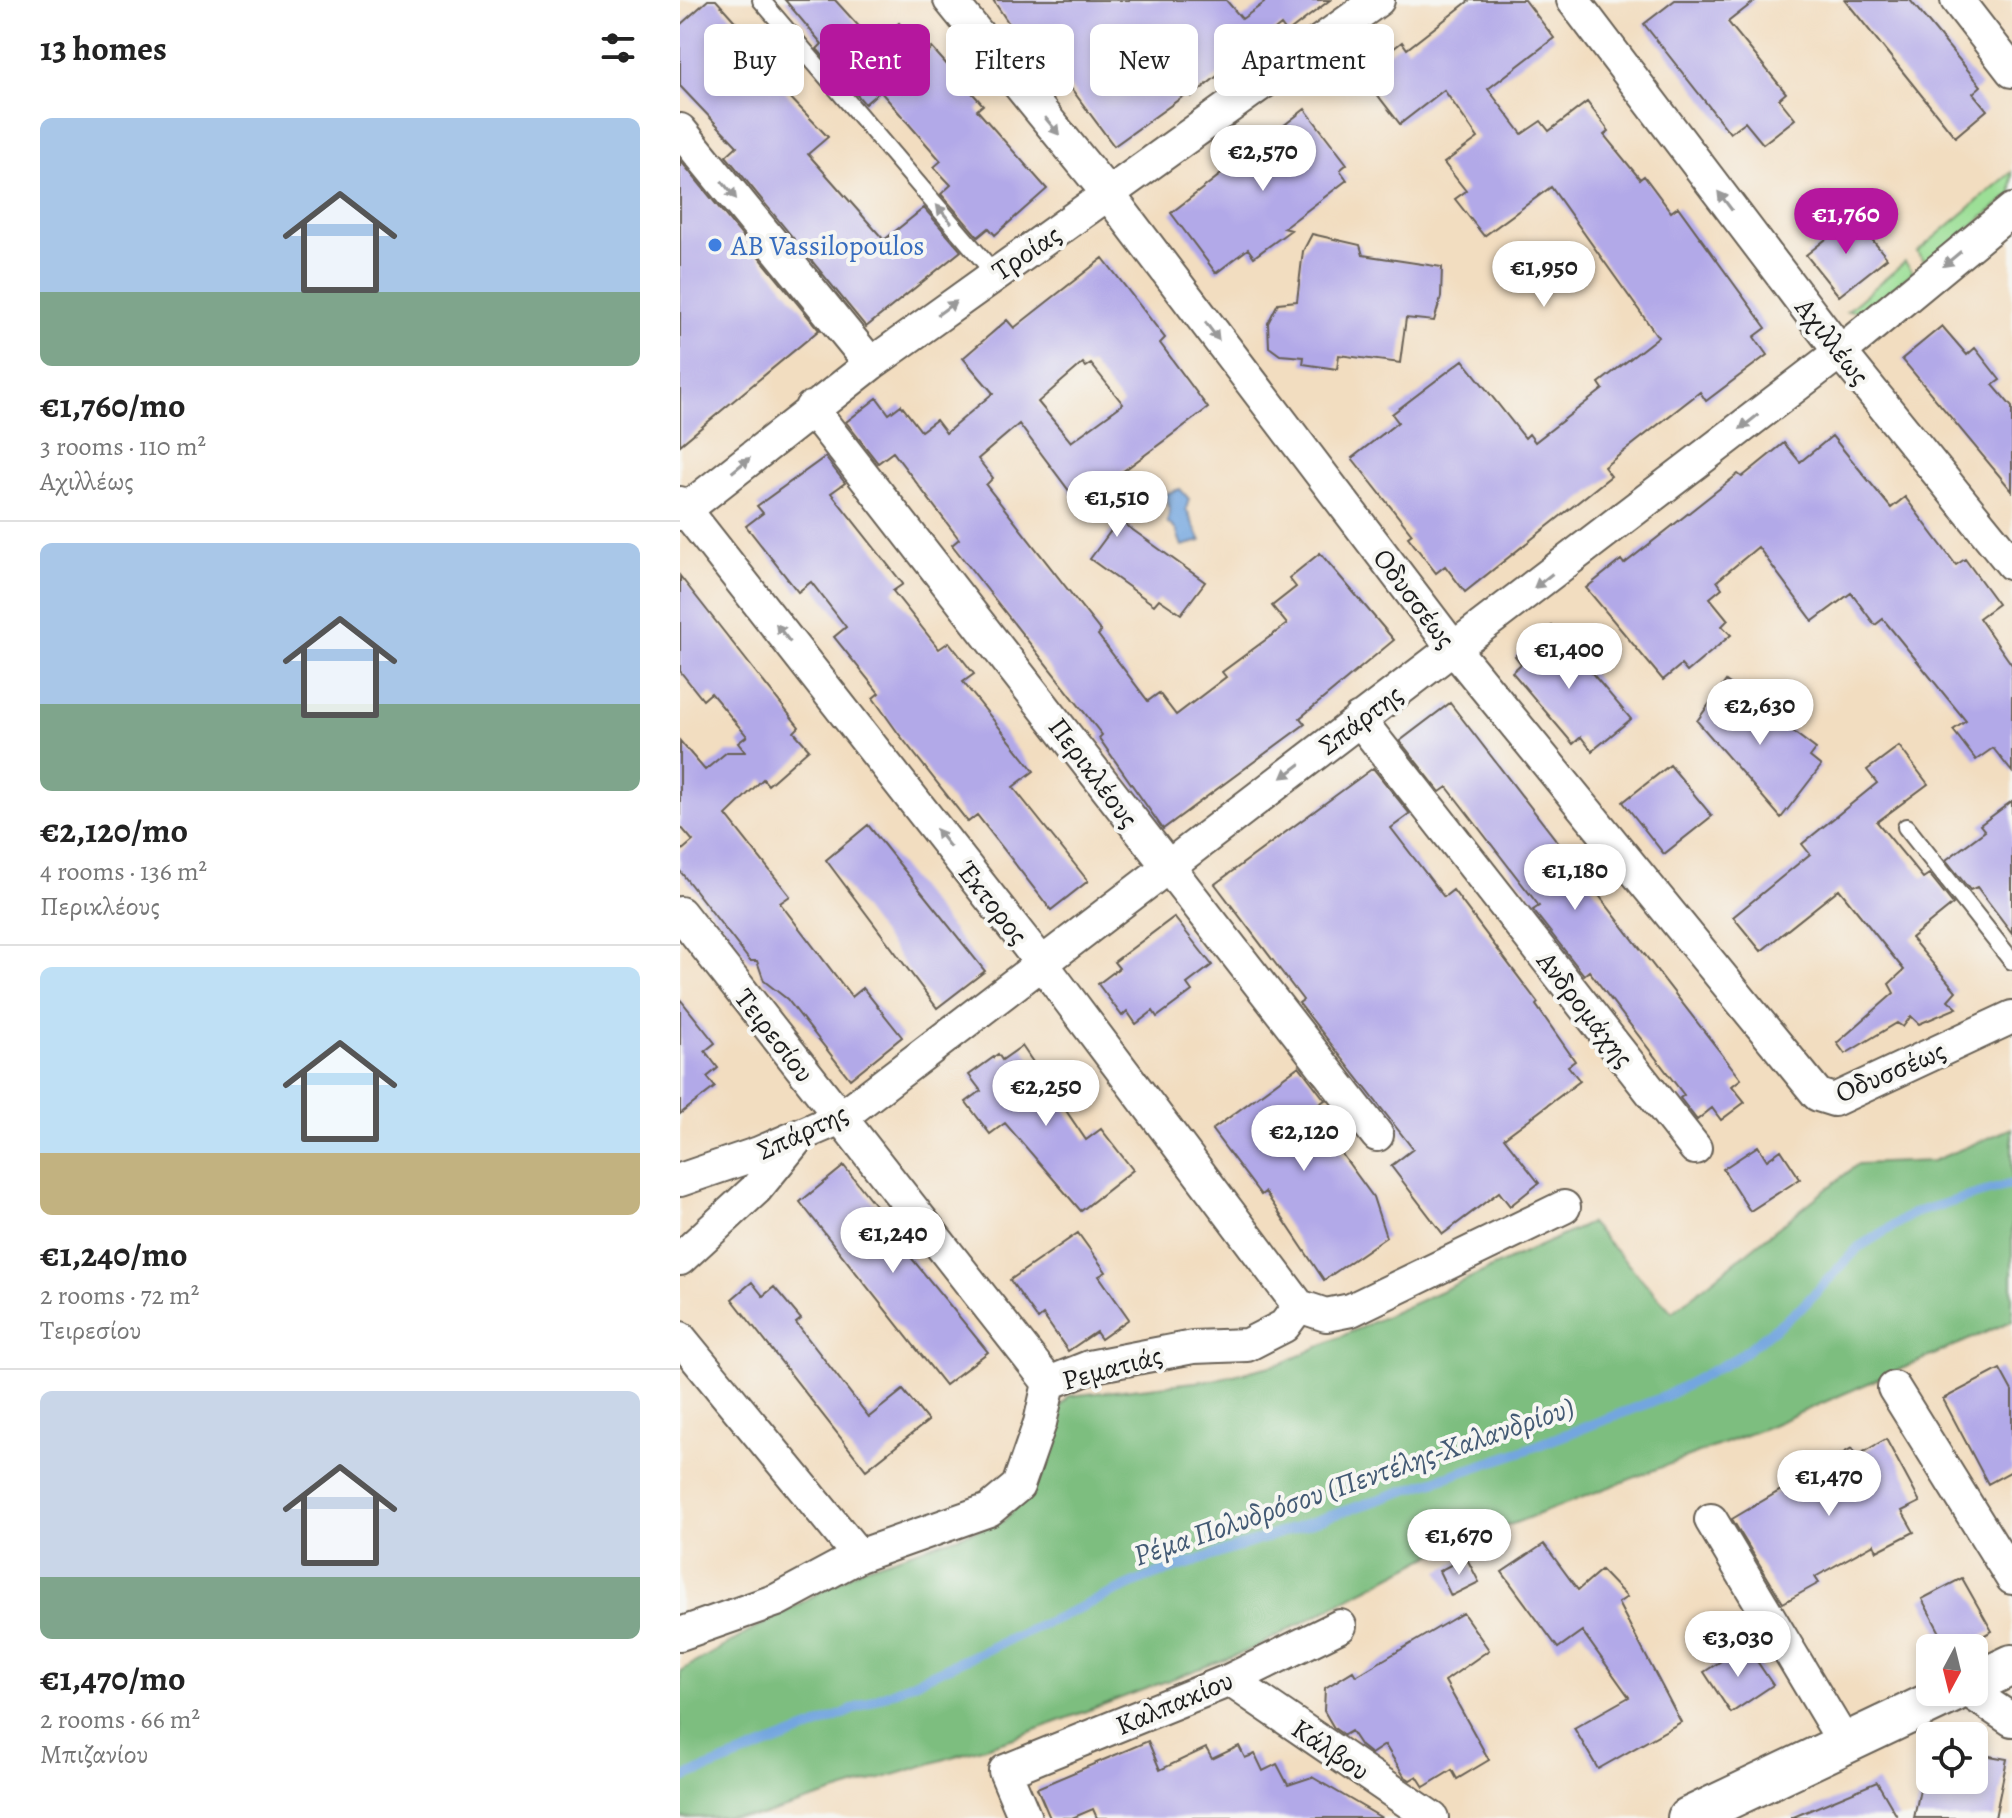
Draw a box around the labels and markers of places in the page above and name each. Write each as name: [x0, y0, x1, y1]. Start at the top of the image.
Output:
pin: €2,570: [1198, 125, 1328, 193]
pin: €1,760: [1781, 188, 1911, 256]
place label: AB Vassilopoulos: [730, 227, 925, 265]
marker: AB Vassilopoulos: [706, 236, 724, 254]
pin: €1,950: [1479, 241, 1609, 309]
pin: €1,510: [1052, 471, 1182, 539]
pin: €1,400: [1504, 623, 1634, 691]
pin: €2,630: [1695, 679, 1825, 747]
pin: €1,180: [1510, 844, 1640, 912]
pin: €2,250: [981, 1060, 1111, 1128]
pin: €2,120: [1239, 1105, 1369, 1173]
pin: €1,240: [828, 1207, 958, 1275]
pin: €1,470: [1764, 1450, 1894, 1518]
pin: €1,670: [1394, 1509, 1524, 1577]
pin: €3,030: [1673, 1611, 1803, 1679]

